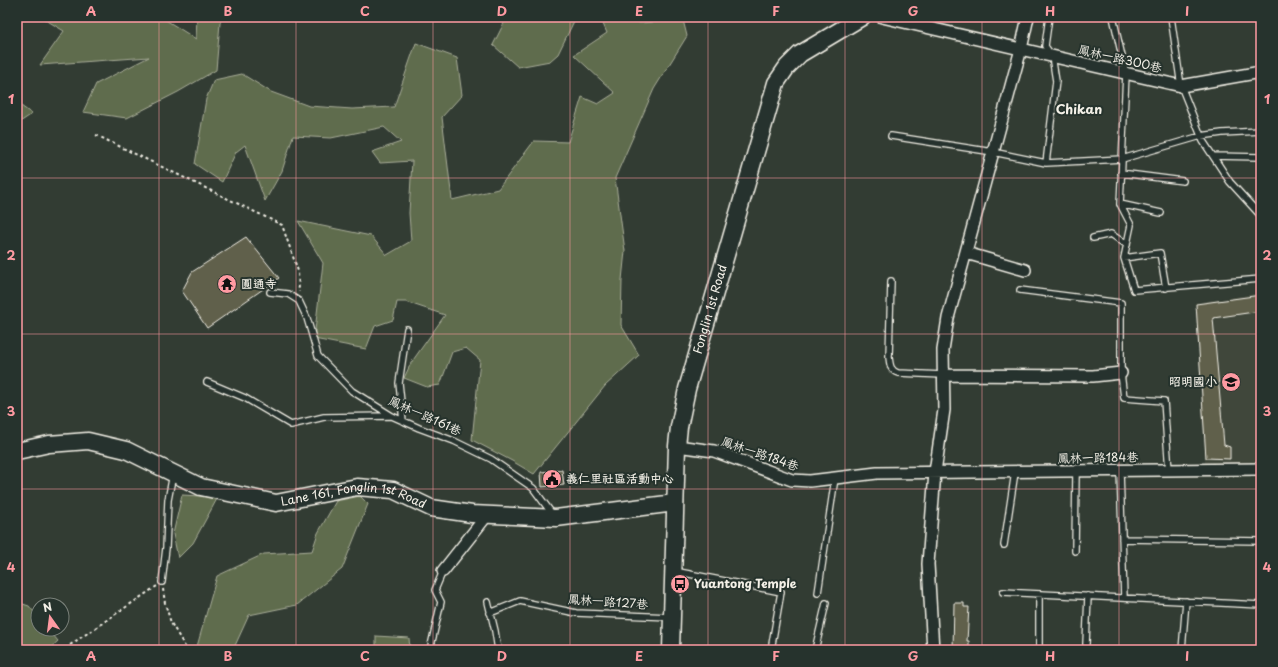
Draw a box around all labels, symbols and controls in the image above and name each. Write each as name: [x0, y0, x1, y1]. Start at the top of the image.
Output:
text: A: [86, 1, 96, 20]
text: B: [224, 1, 233, 20]
text: C: [360, 1, 370, 20]
text: D: [497, 1, 507, 20]
text: E: [635, 1, 643, 20]
text: F: [772, 1, 780, 20]
text: G: [908, 1, 918, 20]
text: H: [1045, 1, 1055, 20]
text: I: [1185, 1, 1189, 20]
street label: 鳳林一路300巷: [1077, 40, 1164, 76]
text: 1: [8, 89, 14, 108]
text: 1: [1264, 89, 1270, 108]
district label: Chikan: [1056, 99, 1102, 118]
text: 2: [6, 245, 16, 264]
text: 2: [1262, 245, 1272, 264]
street label: Fonglin 1st Road: [688, 262, 731, 356]
temple icon: 圓通寺: [216, 273, 238, 295]
place label: 圓通寺: [241, 274, 277, 292]
school or university icon: 昭明國小: [1220, 371, 1242, 393]
place label: 昭明國小: [1169, 372, 1217, 390]
street label: 鳳林一路161巷: [386, 391, 465, 439]
text: 3: [7, 401, 16, 420]
text: 3: [1263, 401, 1272, 420]
street label: 鳳林一路184巷: [719, 431, 801, 475]
street label: 鳳林一路184巷: [1057, 447, 1139, 467]
public building icon: 義仁里社區活動中心: [541, 468, 563, 490]
place label: 義仁里社區活動中心: [566, 469, 674, 487]
street label: Lane 161, Fonglin 1st Road: [279, 477, 429, 512]
text: 4: [7, 557, 16, 576]
text: 4: [1263, 557, 1272, 576]
bus stop icon: Yuantong Temple: [669, 573, 691, 595]
place label: Yuantong Temple: [694, 574, 797, 592]
street label: 鳳林一路127巷: [567, 589, 649, 613]
north arrow: [30, 597, 70, 637]
text: N: [41, 597, 54, 616]
text: A: [86, 646, 96, 665]
text: B: [224, 646, 233, 665]
text: C: [360, 646, 370, 665]
text: D: [497, 646, 507, 665]
text: E: [635, 646, 643, 665]
text: F: [772, 646, 780, 665]
text: G: [908, 646, 918, 665]
text: H: [1045, 646, 1055, 665]
text: I: [1185, 646, 1189, 665]

